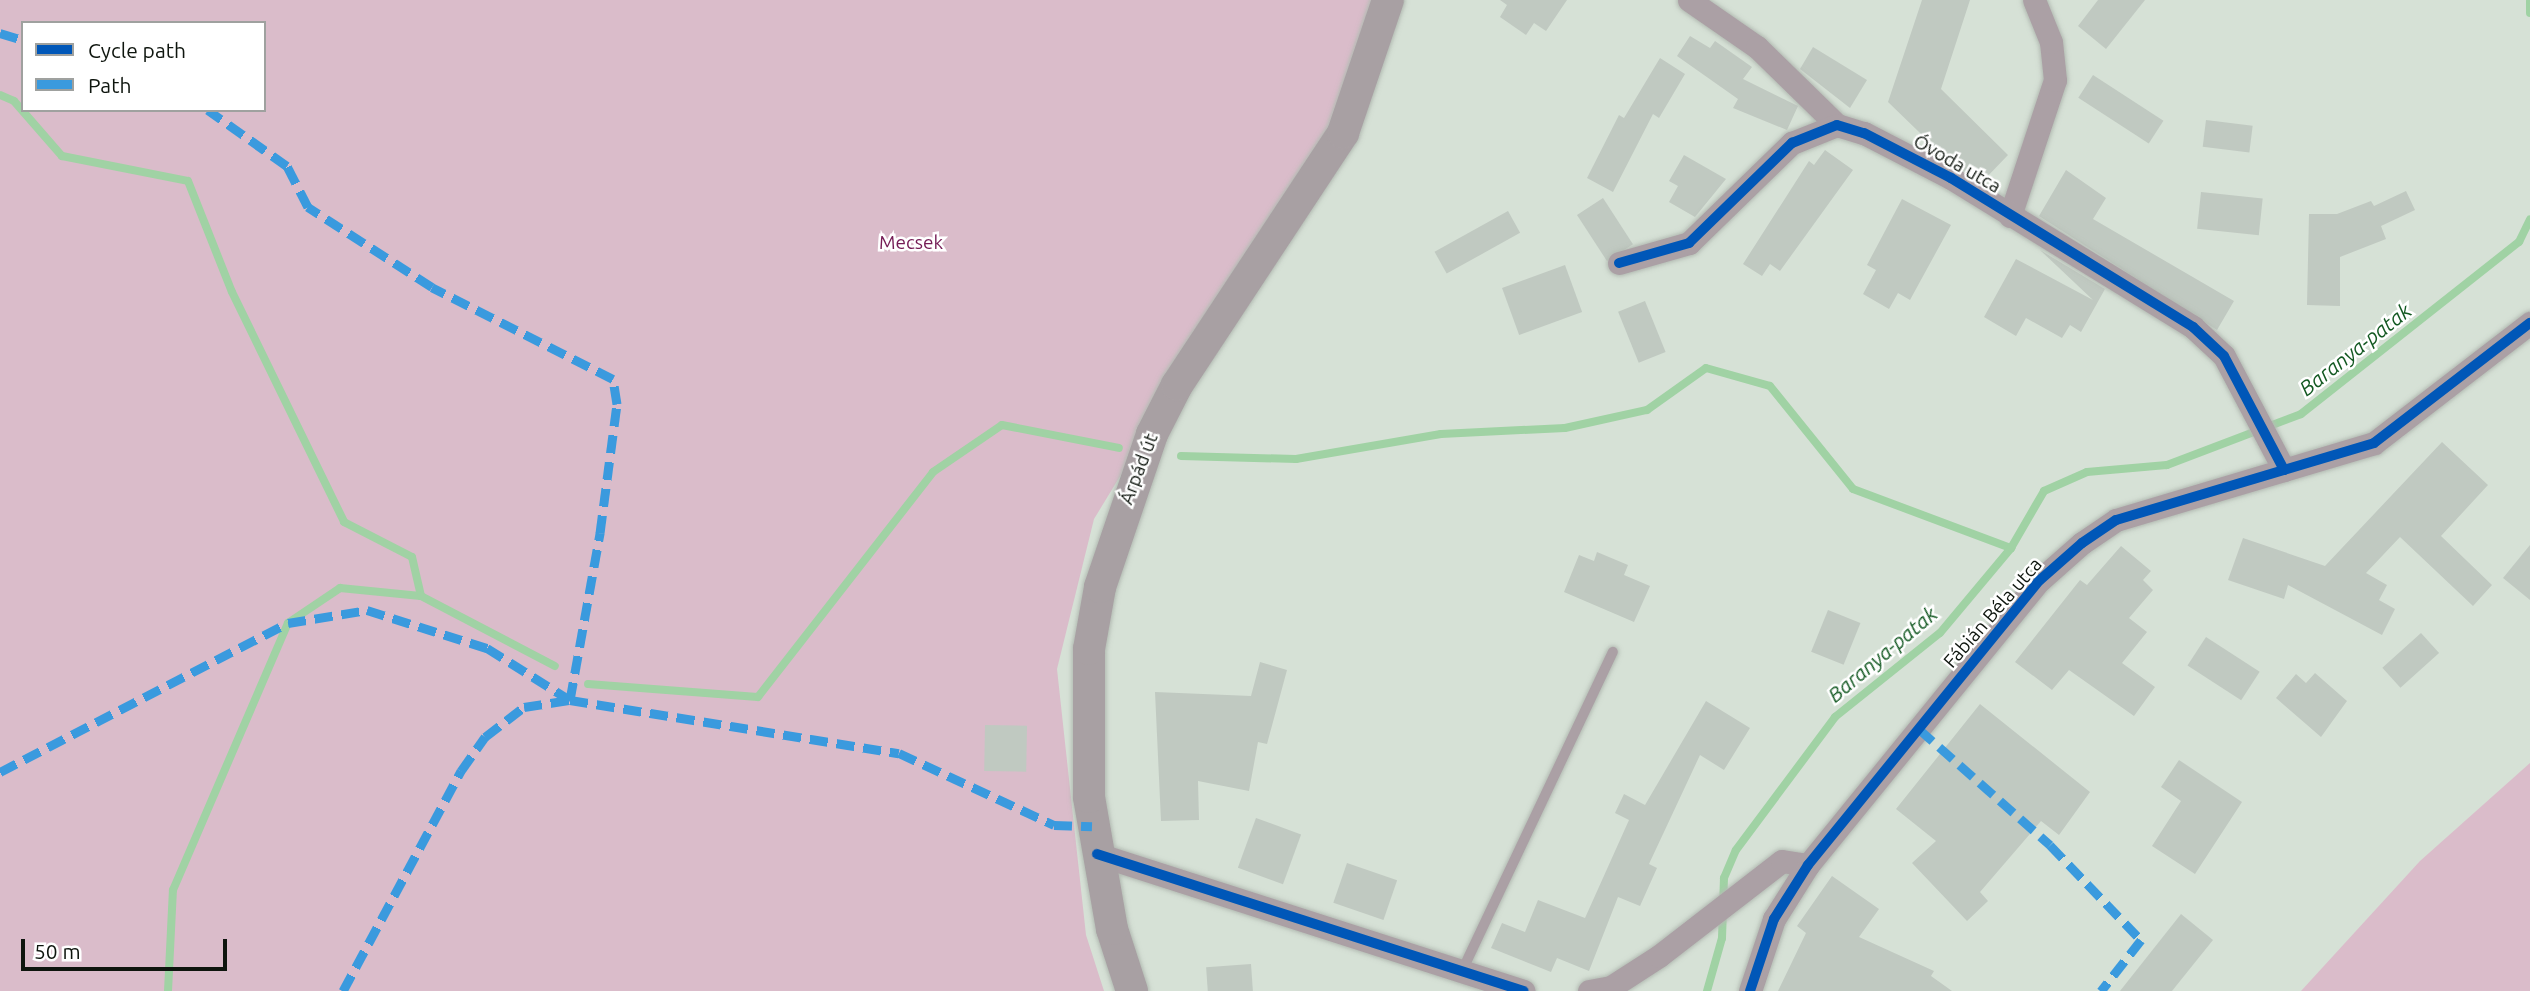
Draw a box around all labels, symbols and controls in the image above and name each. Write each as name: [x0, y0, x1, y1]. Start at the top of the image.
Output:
legend: [21, 21, 266, 112]
text: Cycle path: [88, 38, 186, 62]
text: Path: [88, 73, 131, 97]
street label: Óvoda utca: [1909, 130, 2005, 198]
park label: Mecsek: [879, 232, 943, 254]
water label: Baranya-patak: [2294, 297, 2416, 401]
street label: Árpád út: [1115, 430, 1163, 508]
street label: Fábián Béla utca: [1939, 553, 2047, 673]
water label: Baranya-patak: [1822, 601, 1942, 707]
scale bar: [24, 925, 231, 969]
text: 50 m: [34, 939, 81, 963]

